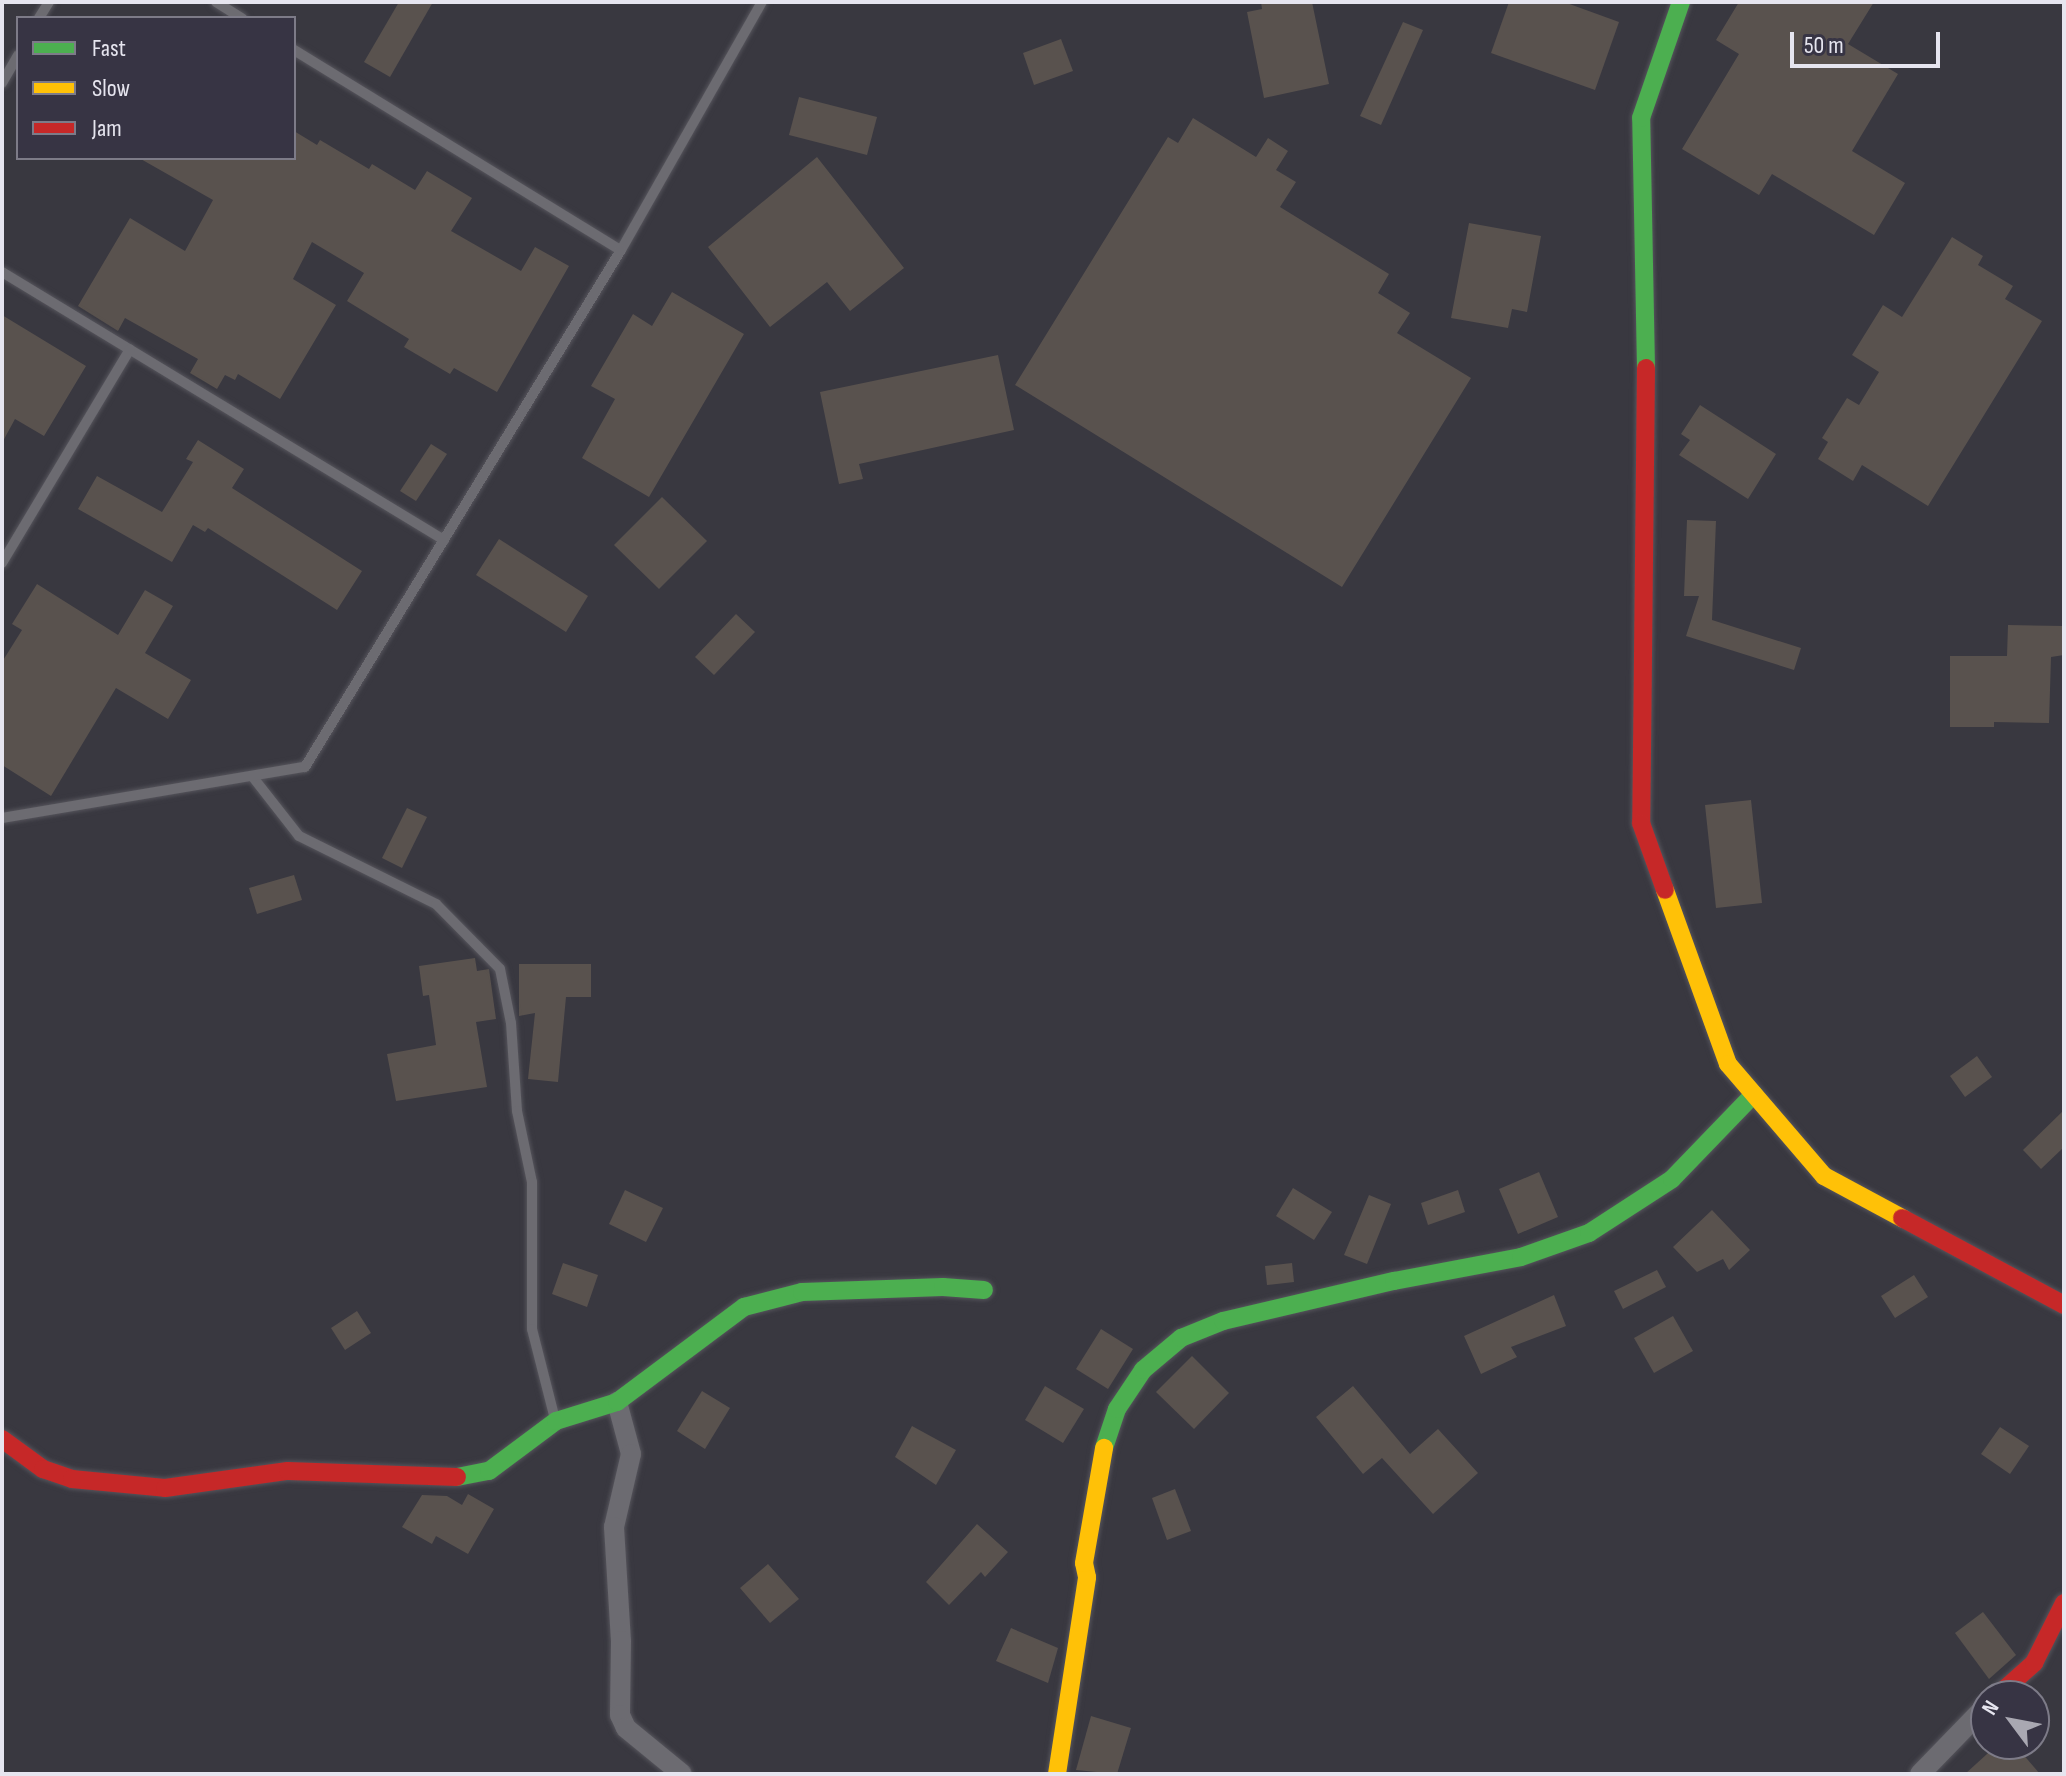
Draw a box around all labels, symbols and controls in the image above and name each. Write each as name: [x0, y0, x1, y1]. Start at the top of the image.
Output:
legend: [16, 16, 296, 160]
scale bar: [1794, 16, 1944, 66]
text: 50 m: [1804, 31, 1844, 60]
text: Fast: [92, 34, 126, 63]
text: Slow: [92, 74, 130, 103]
text: Jam: [92, 114, 122, 143]
north arrow: [1970, 1680, 2050, 1760]
text: N: [1976, 1696, 2005, 1720]

